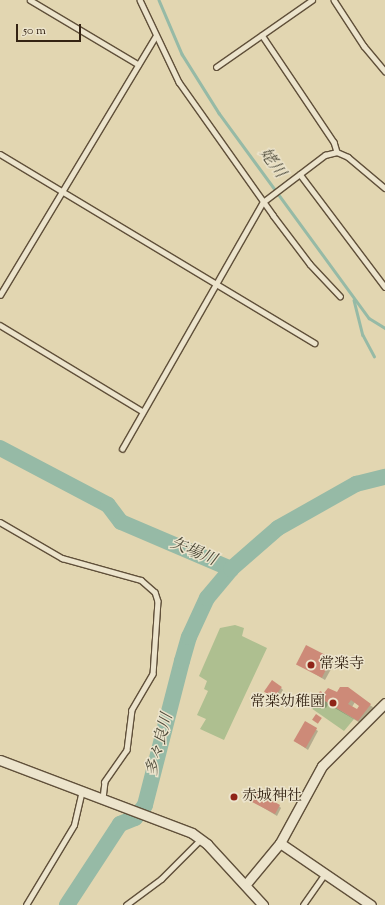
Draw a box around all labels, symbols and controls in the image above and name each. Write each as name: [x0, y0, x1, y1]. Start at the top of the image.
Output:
scale bar: [18, 16, 83, 42]
text: 50 m: [23, 22, 46, 40]
water label: 姥川: [254, 145, 288, 183]
water label: 矢場川: [167, 535, 219, 571]
place label: 常楽寺: [319, 656, 364, 674]
marker: 常楽寺: [306, 660, 316, 670]
place label: 常楽幼稚園: [250, 694, 325, 712]
marker: 常楽幼稚園: [328, 698, 338, 708]
water label: 多々良川: [143, 712, 179, 778]
place label: 赤城神社: [242, 788, 302, 806]
marker: 赤城神社: [229, 792, 239, 802]

